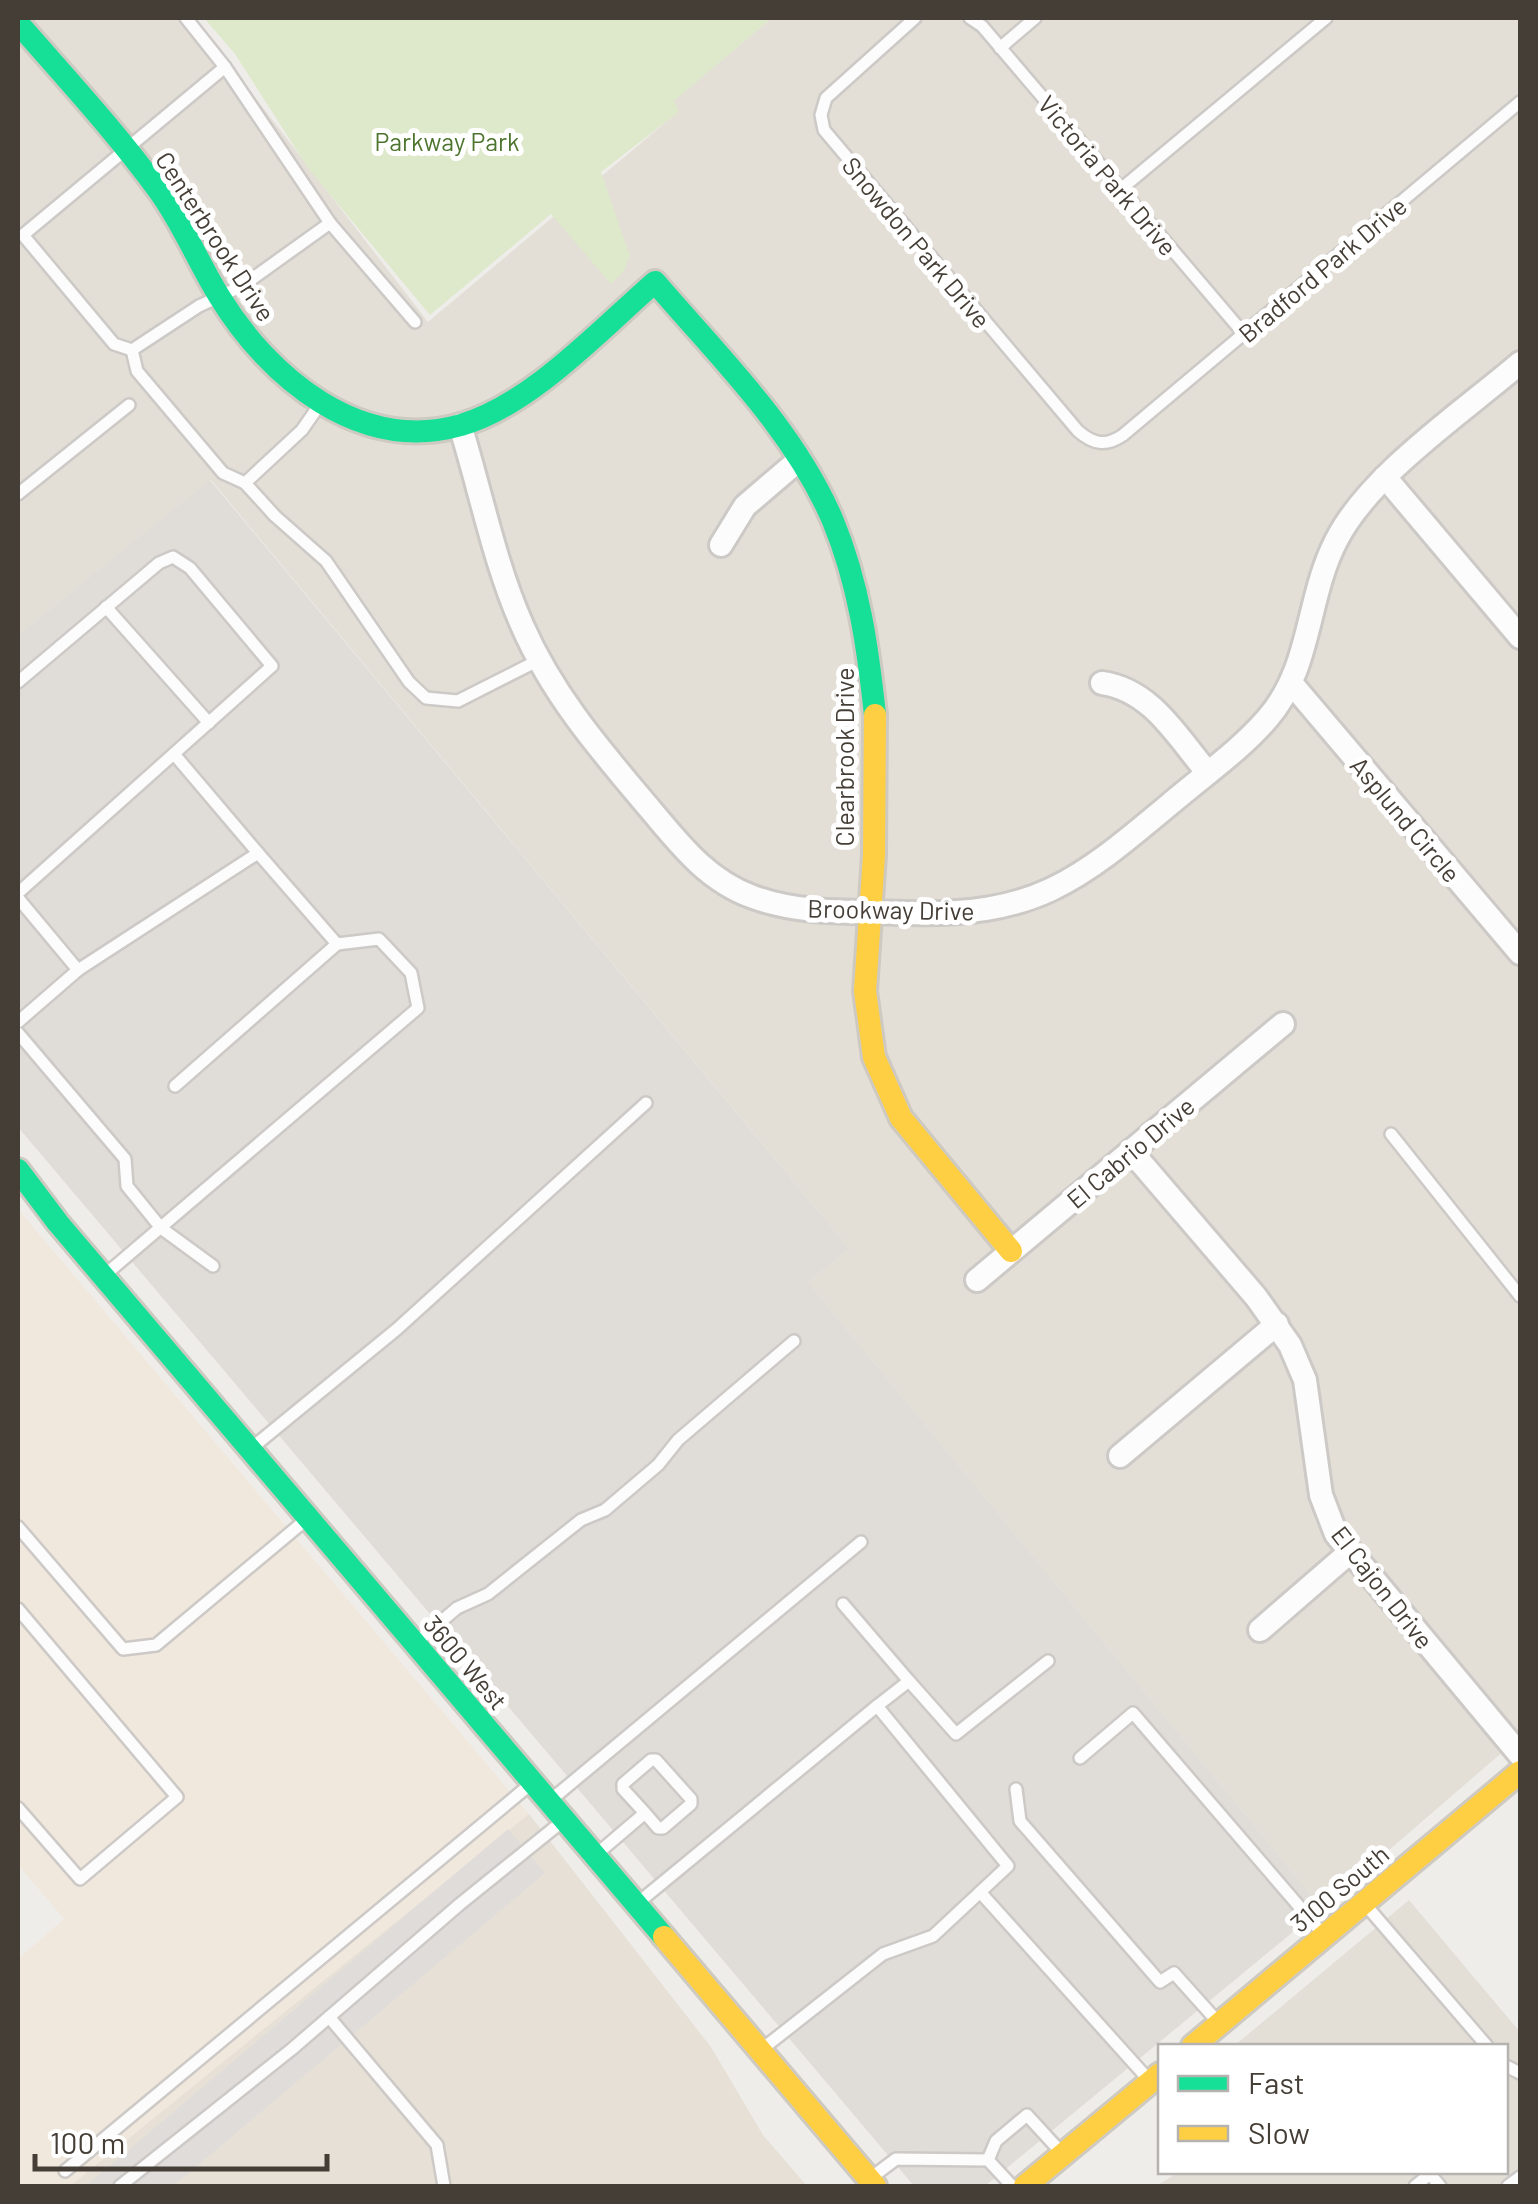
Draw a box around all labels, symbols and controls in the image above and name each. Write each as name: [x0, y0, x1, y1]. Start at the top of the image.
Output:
street label: Victoria Park Drive: [1032, 89, 1184, 261]
park label: Parkway Park: [374, 126, 520, 156]
street label: Centerbrook Drive: [150, 146, 282, 326]
street label: Snowdon Park Drive: [837, 150, 997, 334]
street label: Bradford Park Drive: [1232, 190, 1412, 348]
street label: Clearbrook Drive: [829, 667, 859, 847]
street label: Asplund Circle: [1345, 750, 1467, 888]
street label: Brookway Drive: [807, 893, 975, 925]
street label: El Cabrio Drive: [1060, 1090, 1200, 1214]
street label: El Cajon Drive: [1326, 1520, 1440, 1654]
street label: 3600 West: [418, 1609, 514, 1715]
street label: 3100 South: [1284, 1838, 1394, 1938]
legend: [1158, 2044, 1508, 2174]
text: Fast: [1248, 2064, 1305, 2100]
scale bar: [35, 2109, 328, 2171]
text: Slow: [1248, 2114, 1310, 2150]
text: 100 m: [50, 2124, 125, 2160]

